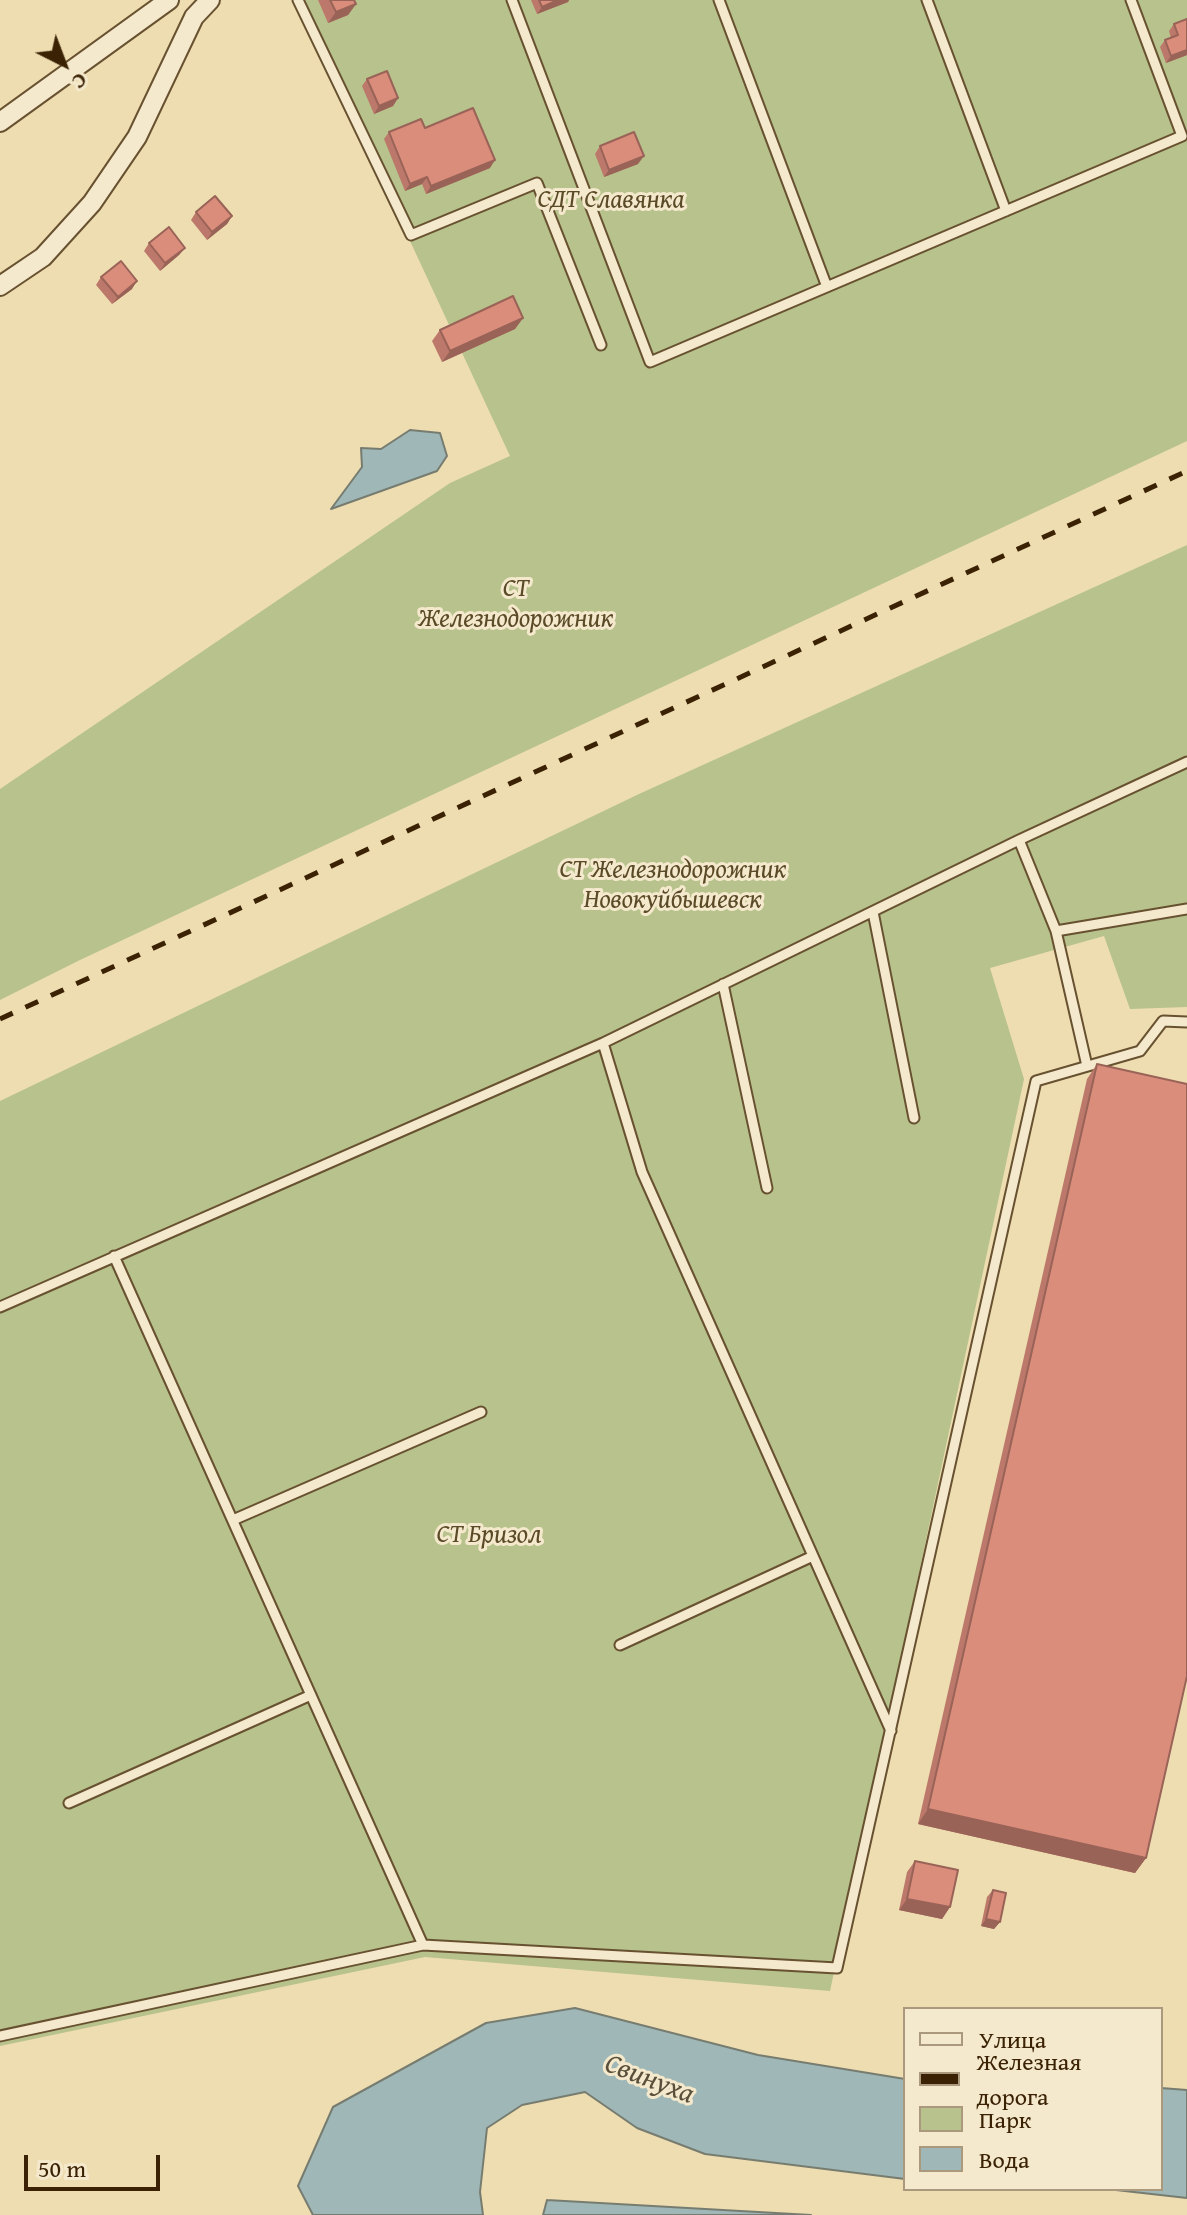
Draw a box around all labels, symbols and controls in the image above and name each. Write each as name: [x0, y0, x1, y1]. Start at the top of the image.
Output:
north arrow: [24, 24, 104, 104]
text: С: [65, 66, 95, 98]
park label: СДТ Славянка: [537, 184, 685, 216]
park label: СТ Железнодорожник: [418, 573, 614, 634]
park label: СТ Железнодорожник Новокуйбышевск: [559, 854, 787, 916]
park label: СТ Бризол: [437, 1519, 541, 1551]
legend: [903, 2007, 1163, 2191]
text: Улица: [979, 2022, 1046, 2057]
text: Железная дорога: [976, 2044, 1081, 2114]
water label: Свинуха: [600, 2048, 698, 2112]
text: Парк: [979, 2102, 1031, 2137]
scale bar: [28, 2139, 164, 2189]
text: Вода: [979, 2142, 1029, 2177]
text: 50 m: [38, 2151, 86, 2186]

